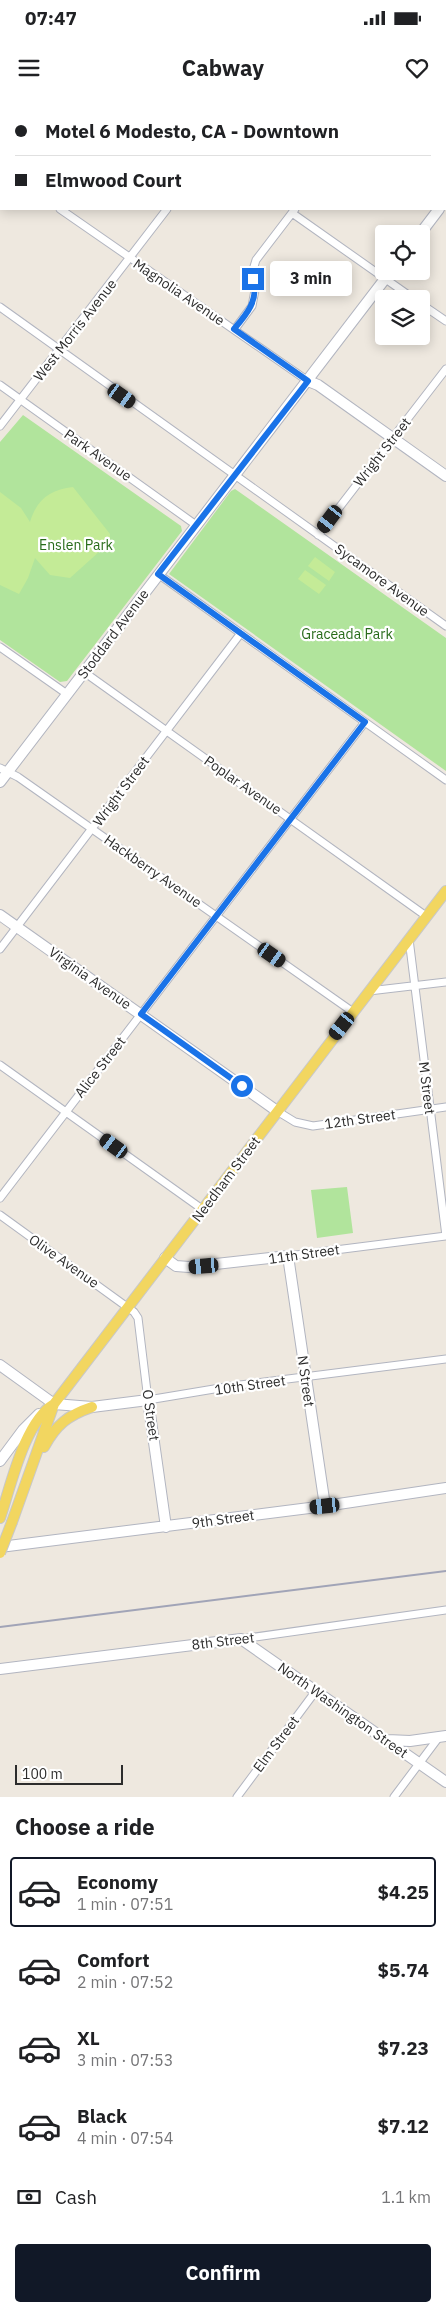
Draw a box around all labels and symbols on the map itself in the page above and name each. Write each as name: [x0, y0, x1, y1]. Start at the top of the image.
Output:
street label: Magnolia Avenue: [130, 255, 229, 330]
callout: 3 min: [270, 262, 353, 296]
route end: [242, 268, 264, 290]
street label: West Morris Avenue: [30, 275, 121, 385]
car: [105, 381, 138, 411]
street label: Wright Street: [349, 414, 415, 490]
street label: Park Avenue: [61, 425, 136, 485]
car: [314, 503, 345, 535]
park label: Enslen Park: [39, 536, 114, 554]
street label: Sycamore Avenue: [331, 540, 433, 621]
street label: Stoddard Avenue: [73, 585, 153, 682]
park label: Graceada Park: [301, 625, 393, 643]
street label: Wright Street: [89, 752, 153, 830]
street label: Poplar Avenue: [201, 752, 286, 819]
street label: Hackberry Avenue: [101, 831, 206, 912]
car: [255, 940, 288, 970]
street label: Virginia Avenue: [45, 943, 135, 1013]
car: [326, 1010, 357, 1042]
street label: Alice Street: [71, 1033, 130, 1101]
street label: M Street: [415, 1061, 439, 1116]
route start: [231, 1075, 253, 1097]
street label: 12th Street: [323, 1105, 397, 1133]
car: [97, 1131, 130, 1161]
street label: Needham Street: [188, 1132, 264, 1225]
street label: Olive Avenue: [25, 1230, 103, 1292]
street label: 11th Street: [267, 1240, 341, 1268]
car: [188, 1257, 219, 1275]
street label: N Street: [293, 1354, 319, 1408]
street label: 10th Street: [213, 1371, 287, 1399]
street label: O Street: [138, 1388, 164, 1442]
car: [309, 1497, 340, 1515]
street label: 9th Street: [191, 1506, 256, 1532]
street label: 8th Street: [191, 1628, 255, 1654]
street label: North Washington Street: [274, 1658, 412, 1762]
street label: Elm Street: [249, 1712, 303, 1776]
scale bar: [15, 1762, 122, 1785]

